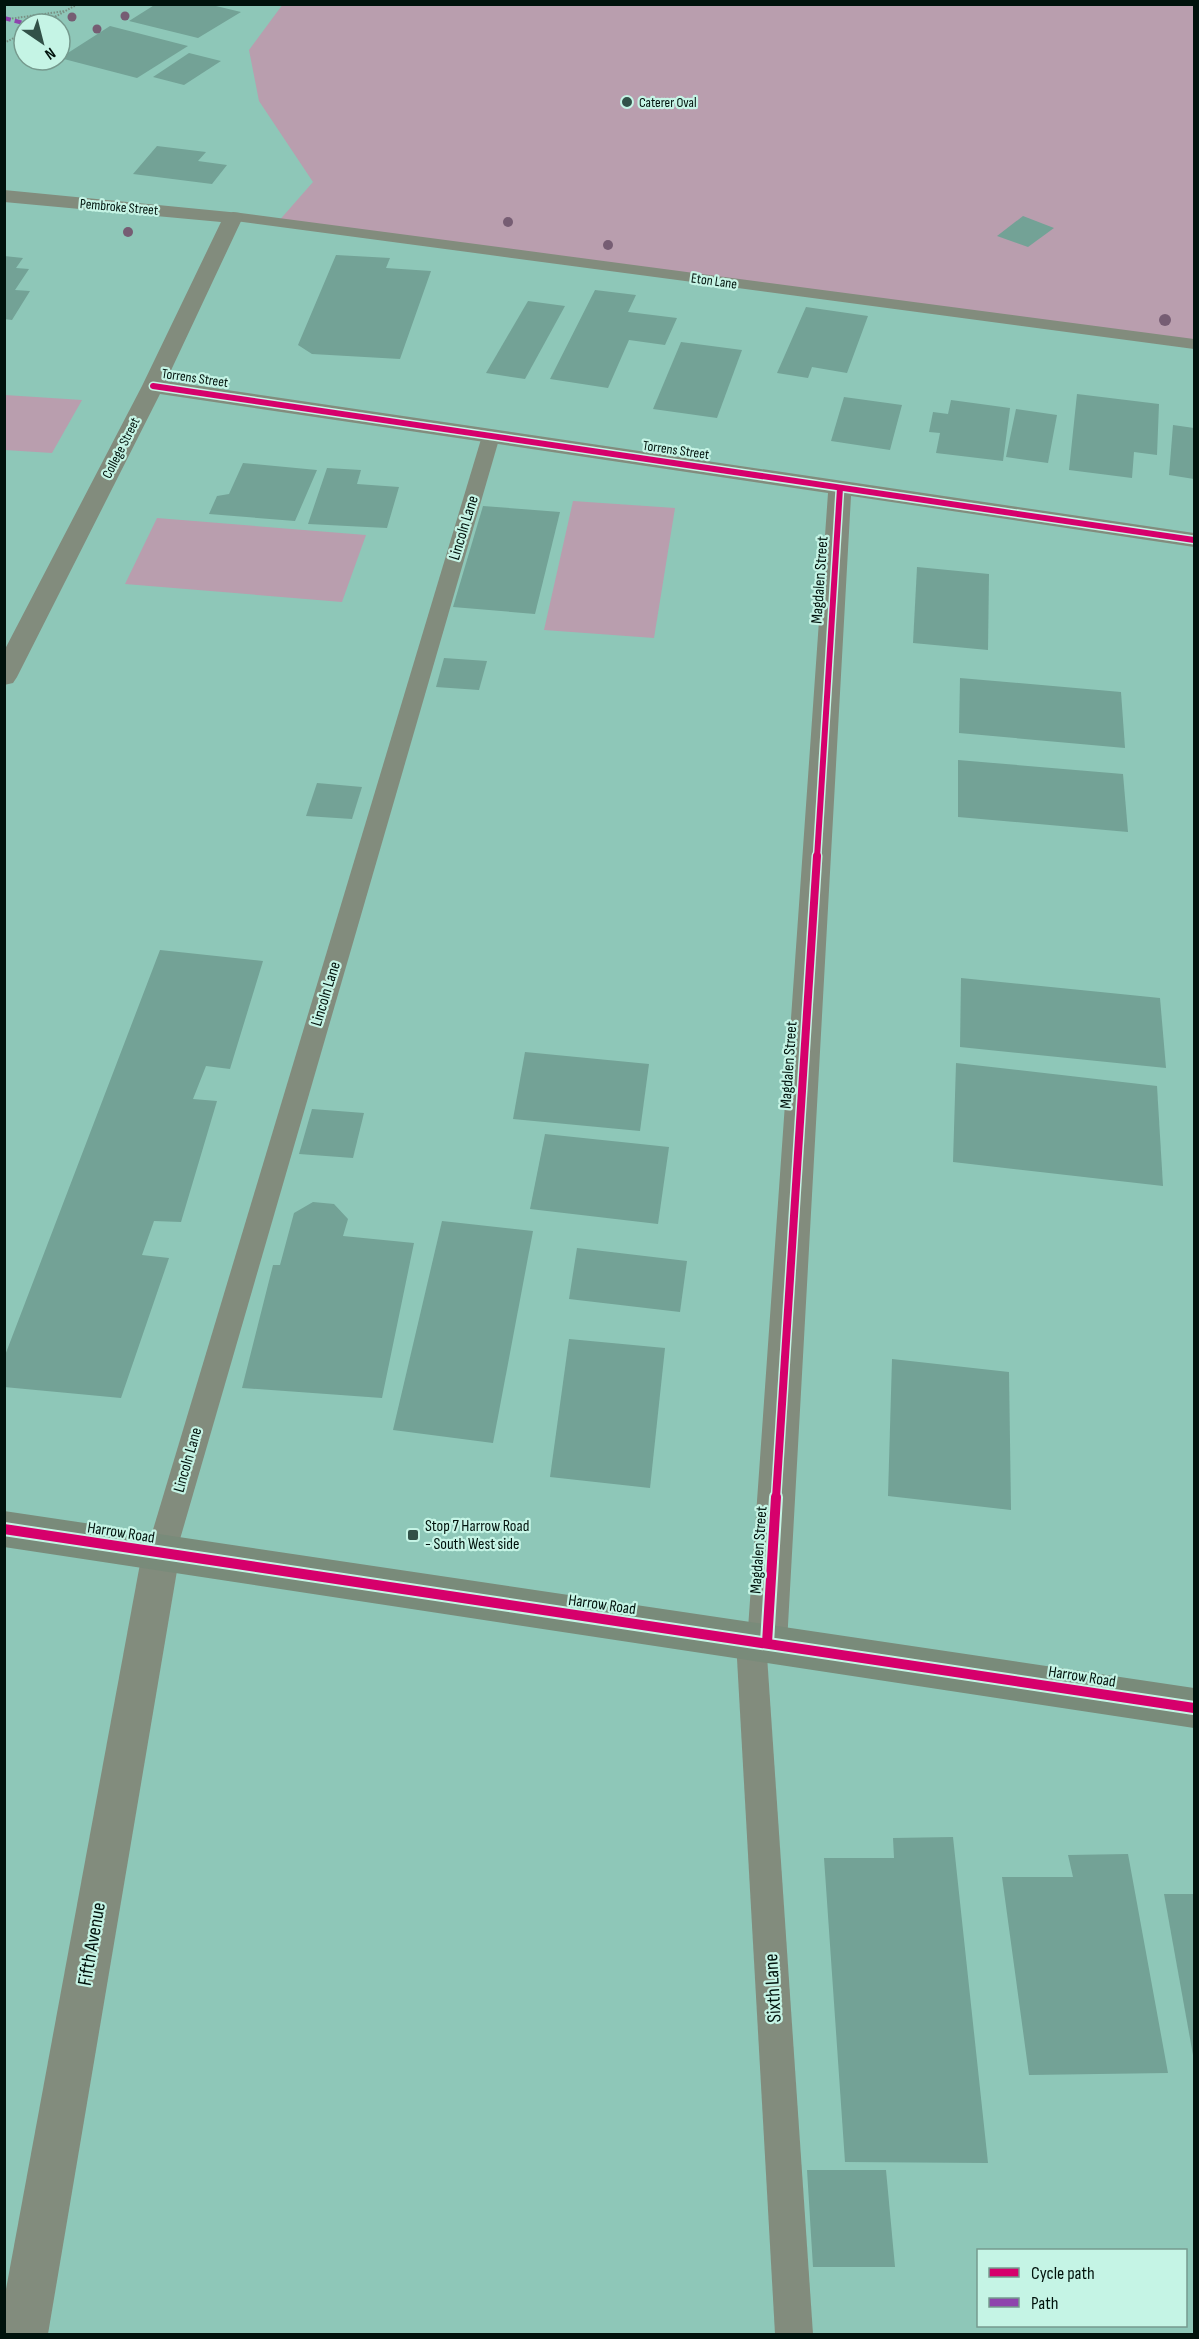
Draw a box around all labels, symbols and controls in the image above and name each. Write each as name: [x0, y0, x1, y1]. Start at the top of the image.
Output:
north arrow: [12, 12, 72, 72]
text: N: [41, 43, 59, 63]
place label: Caterer Oval: [639, 94, 697, 111]
marker: Caterer Oval: [620, 95, 634, 109]
street label: Pembroke Street: [79, 195, 159, 219]
street label: Eton Lane: [690, 269, 738, 293]
street label: Torrens Street: [161, 365, 229, 391]
street label: College Street: [98, 415, 144, 481]
street label: Torrens Street: [642, 437, 710, 463]
street label: Lincoln Lane: [445, 493, 483, 563]
street label: Magdalen Street: [807, 536, 833, 624]
street label: Lincoln Lane: [307, 959, 345, 1029]
street label: Magdalen Street: [776, 1021, 802, 1109]
street label: Lincoln Lane: [170, 1425, 206, 1495]
street label: Magdalen Street: [746, 1506, 772, 1594]
place label: Stop 7 Harrow Road - South West side: [425, 1517, 529, 1554]
street label: Harrow Road: [86, 1518, 156, 1548]
marker: Stop 7 Harrow Road - South West side: [406, 1528, 420, 1542]
street label: Harrow Road: [567, 1591, 637, 1619]
street label: Harrow Road: [1047, 1662, 1117, 1692]
street label: Fifth Avenue: [73, 1901, 111, 1987]
street label: Sixth Lane: [759, 1953, 787, 2023]
legend: [977, 2249, 1187, 2327]
text: Cycle path: [1031, 2263, 1095, 2284]
text: Path: [1031, 2293, 1059, 2314]

